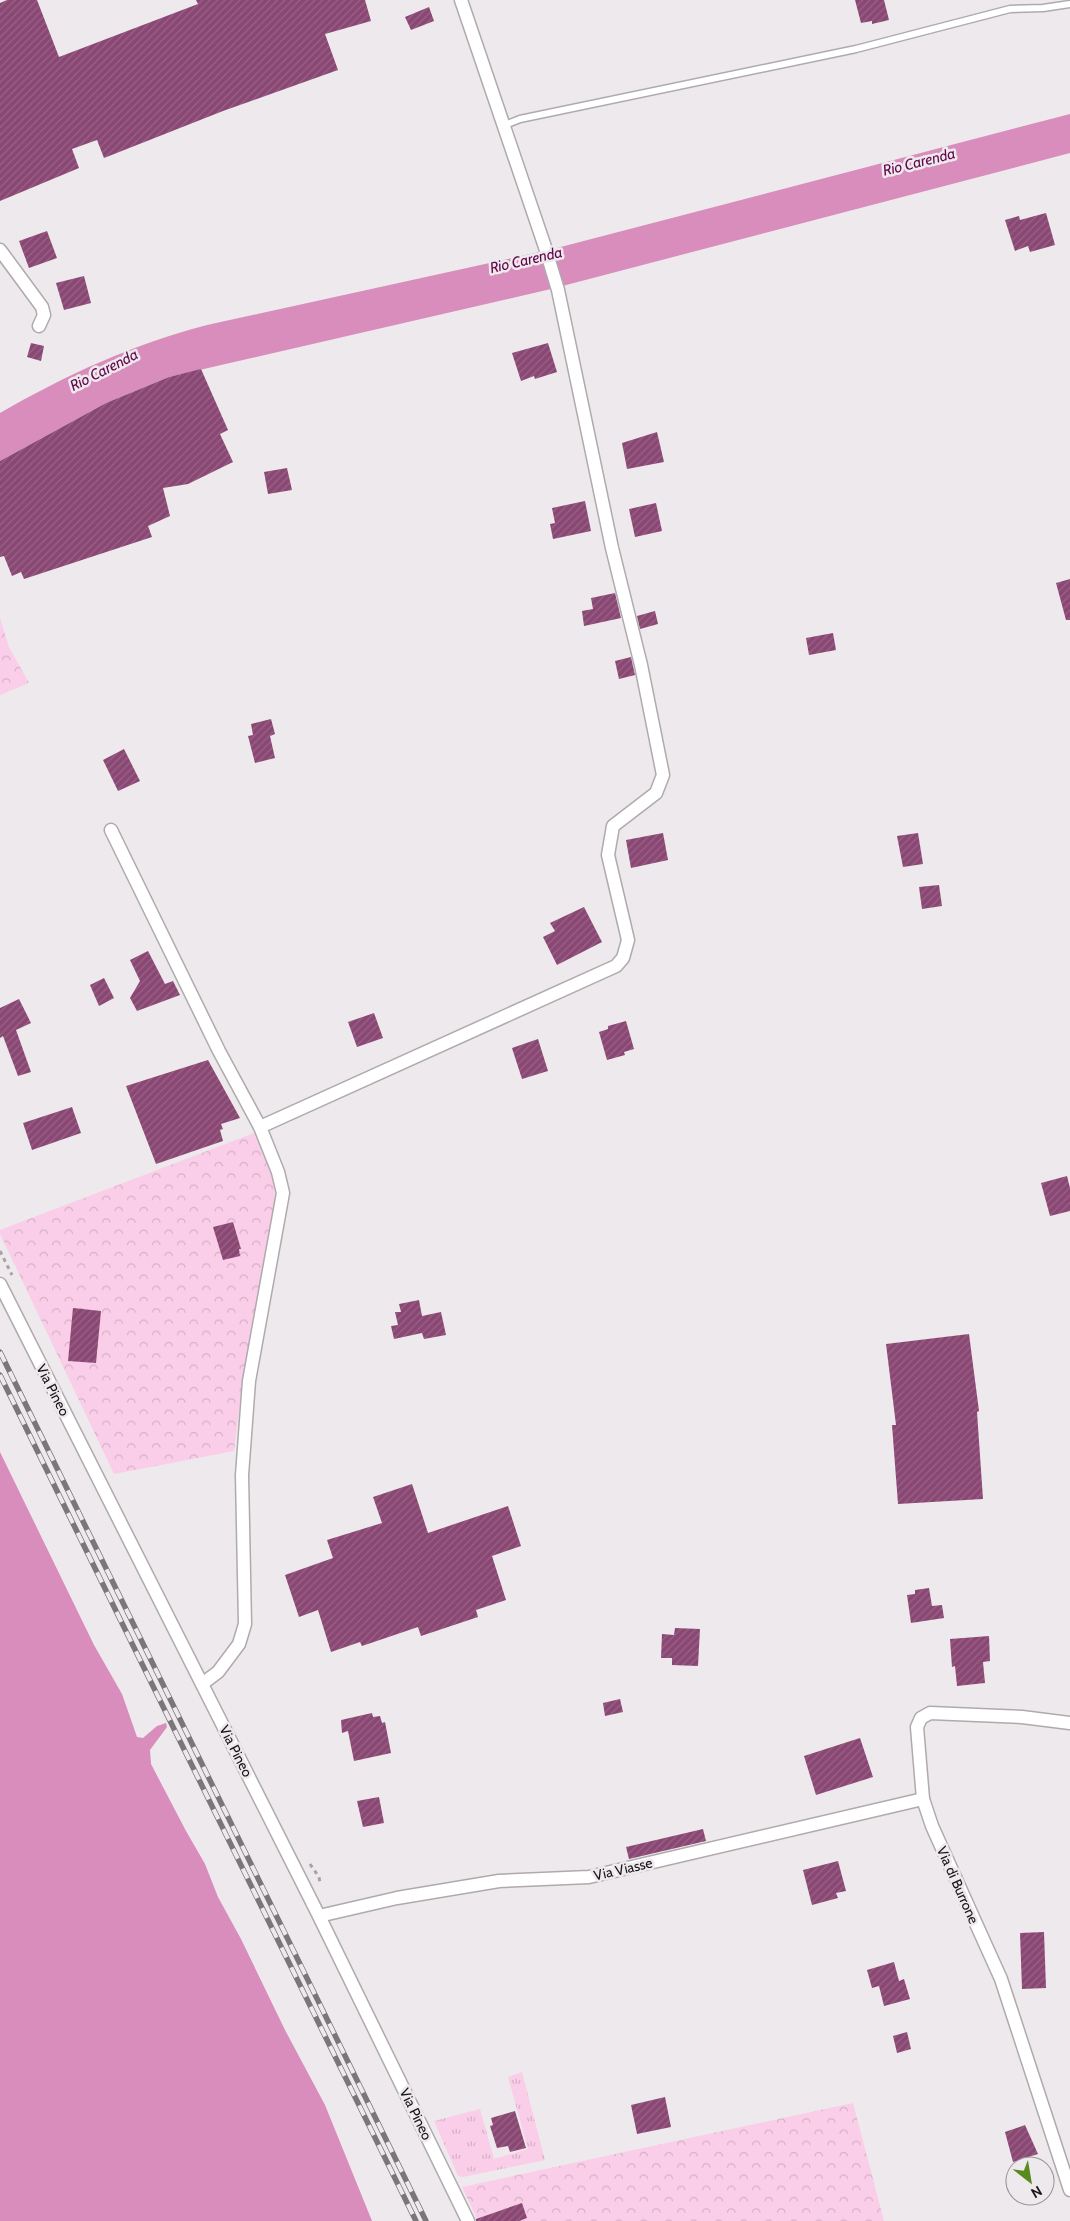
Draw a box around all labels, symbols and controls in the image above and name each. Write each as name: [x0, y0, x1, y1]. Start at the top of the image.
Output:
water label: Rio Carenda: [881, 144, 957, 180]
water label: Rio Carenda: [488, 243, 564, 277]
water label: Rio Carenda: [67, 345, 141, 395]
street label: Via Pineo: [32, 1361, 74, 1419]
street label: Via Pineo: [215, 1722, 257, 1780]
street label: Via di Burrone: [933, 1843, 983, 1927]
street label: Via Viasse: [592, 1854, 654, 1884]
street label: Via Pineo: [396, 2085, 436, 2143]
north arrow: [1005, 2156, 1055, 2206]
text: N: [1028, 2182, 1046, 2202]

